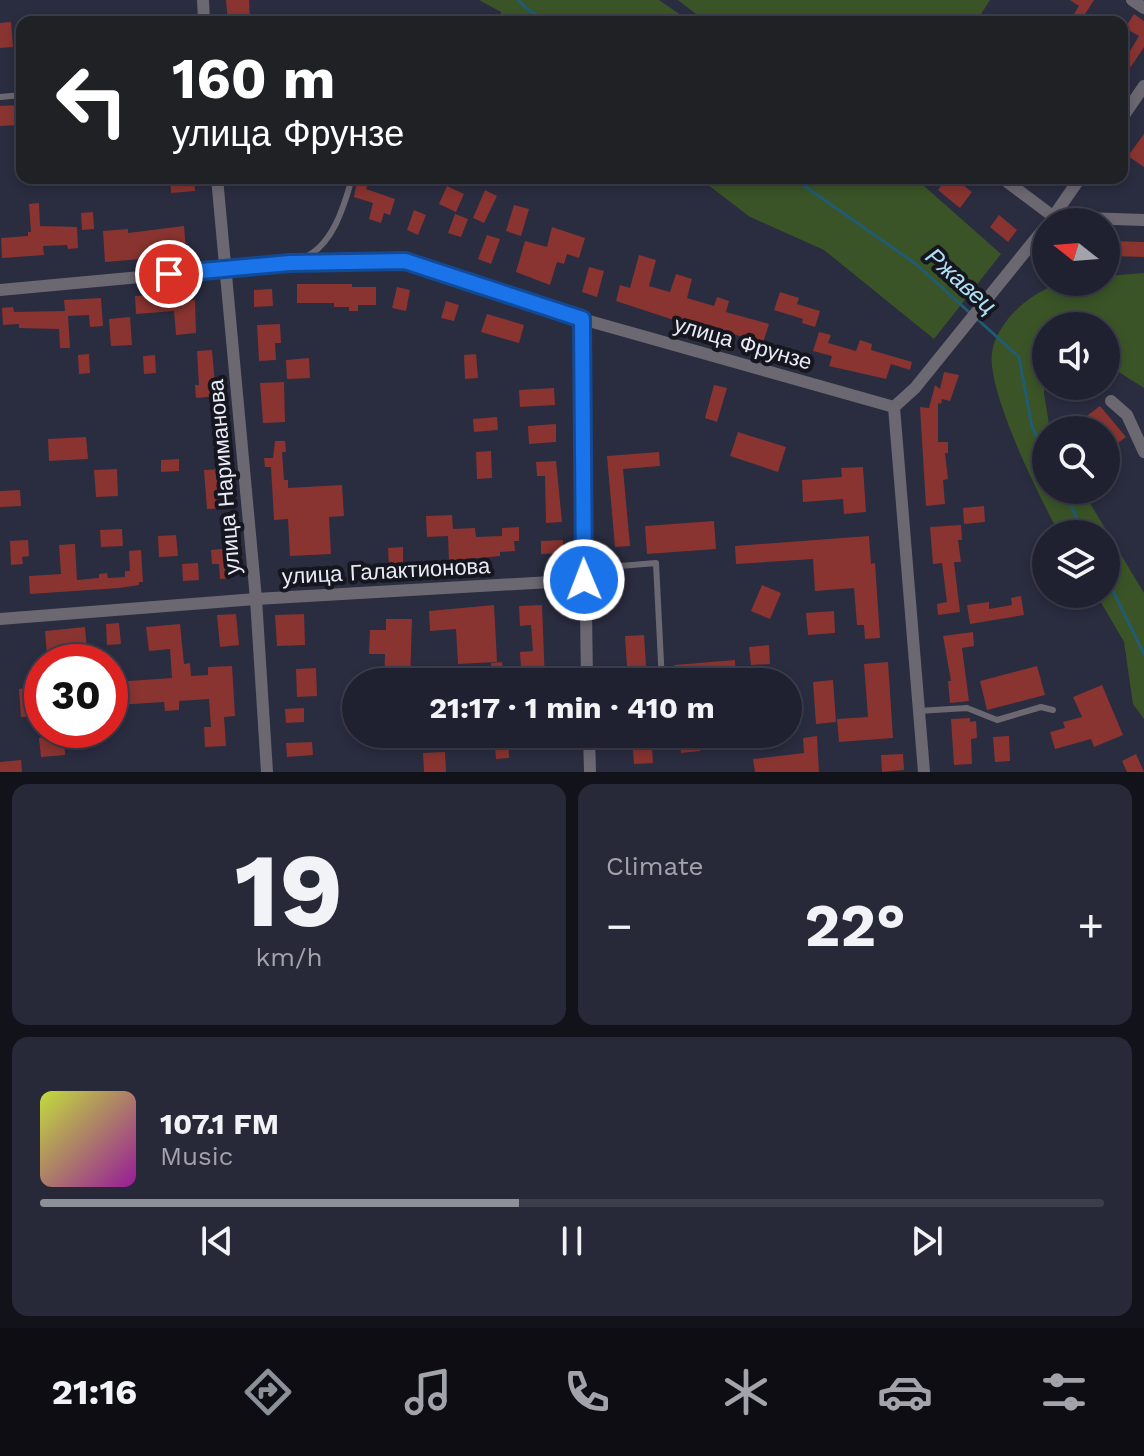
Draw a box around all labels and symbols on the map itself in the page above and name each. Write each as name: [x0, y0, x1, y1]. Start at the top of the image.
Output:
north arrow: [1032, 208, 1120, 296]
pin: [135, 240, 203, 308]
water label: Ржавец: [920, 242, 1002, 320]
street label: улица Фрунзе: [671, 311, 815, 375]
street label: улица Нариманова: [203, 378, 245, 576]
position arrow: [542, 538, 626, 622]
street label: улица Галактионова: [281, 553, 492, 589]
speed limit sign: 30: [24, 644, 128, 748]

